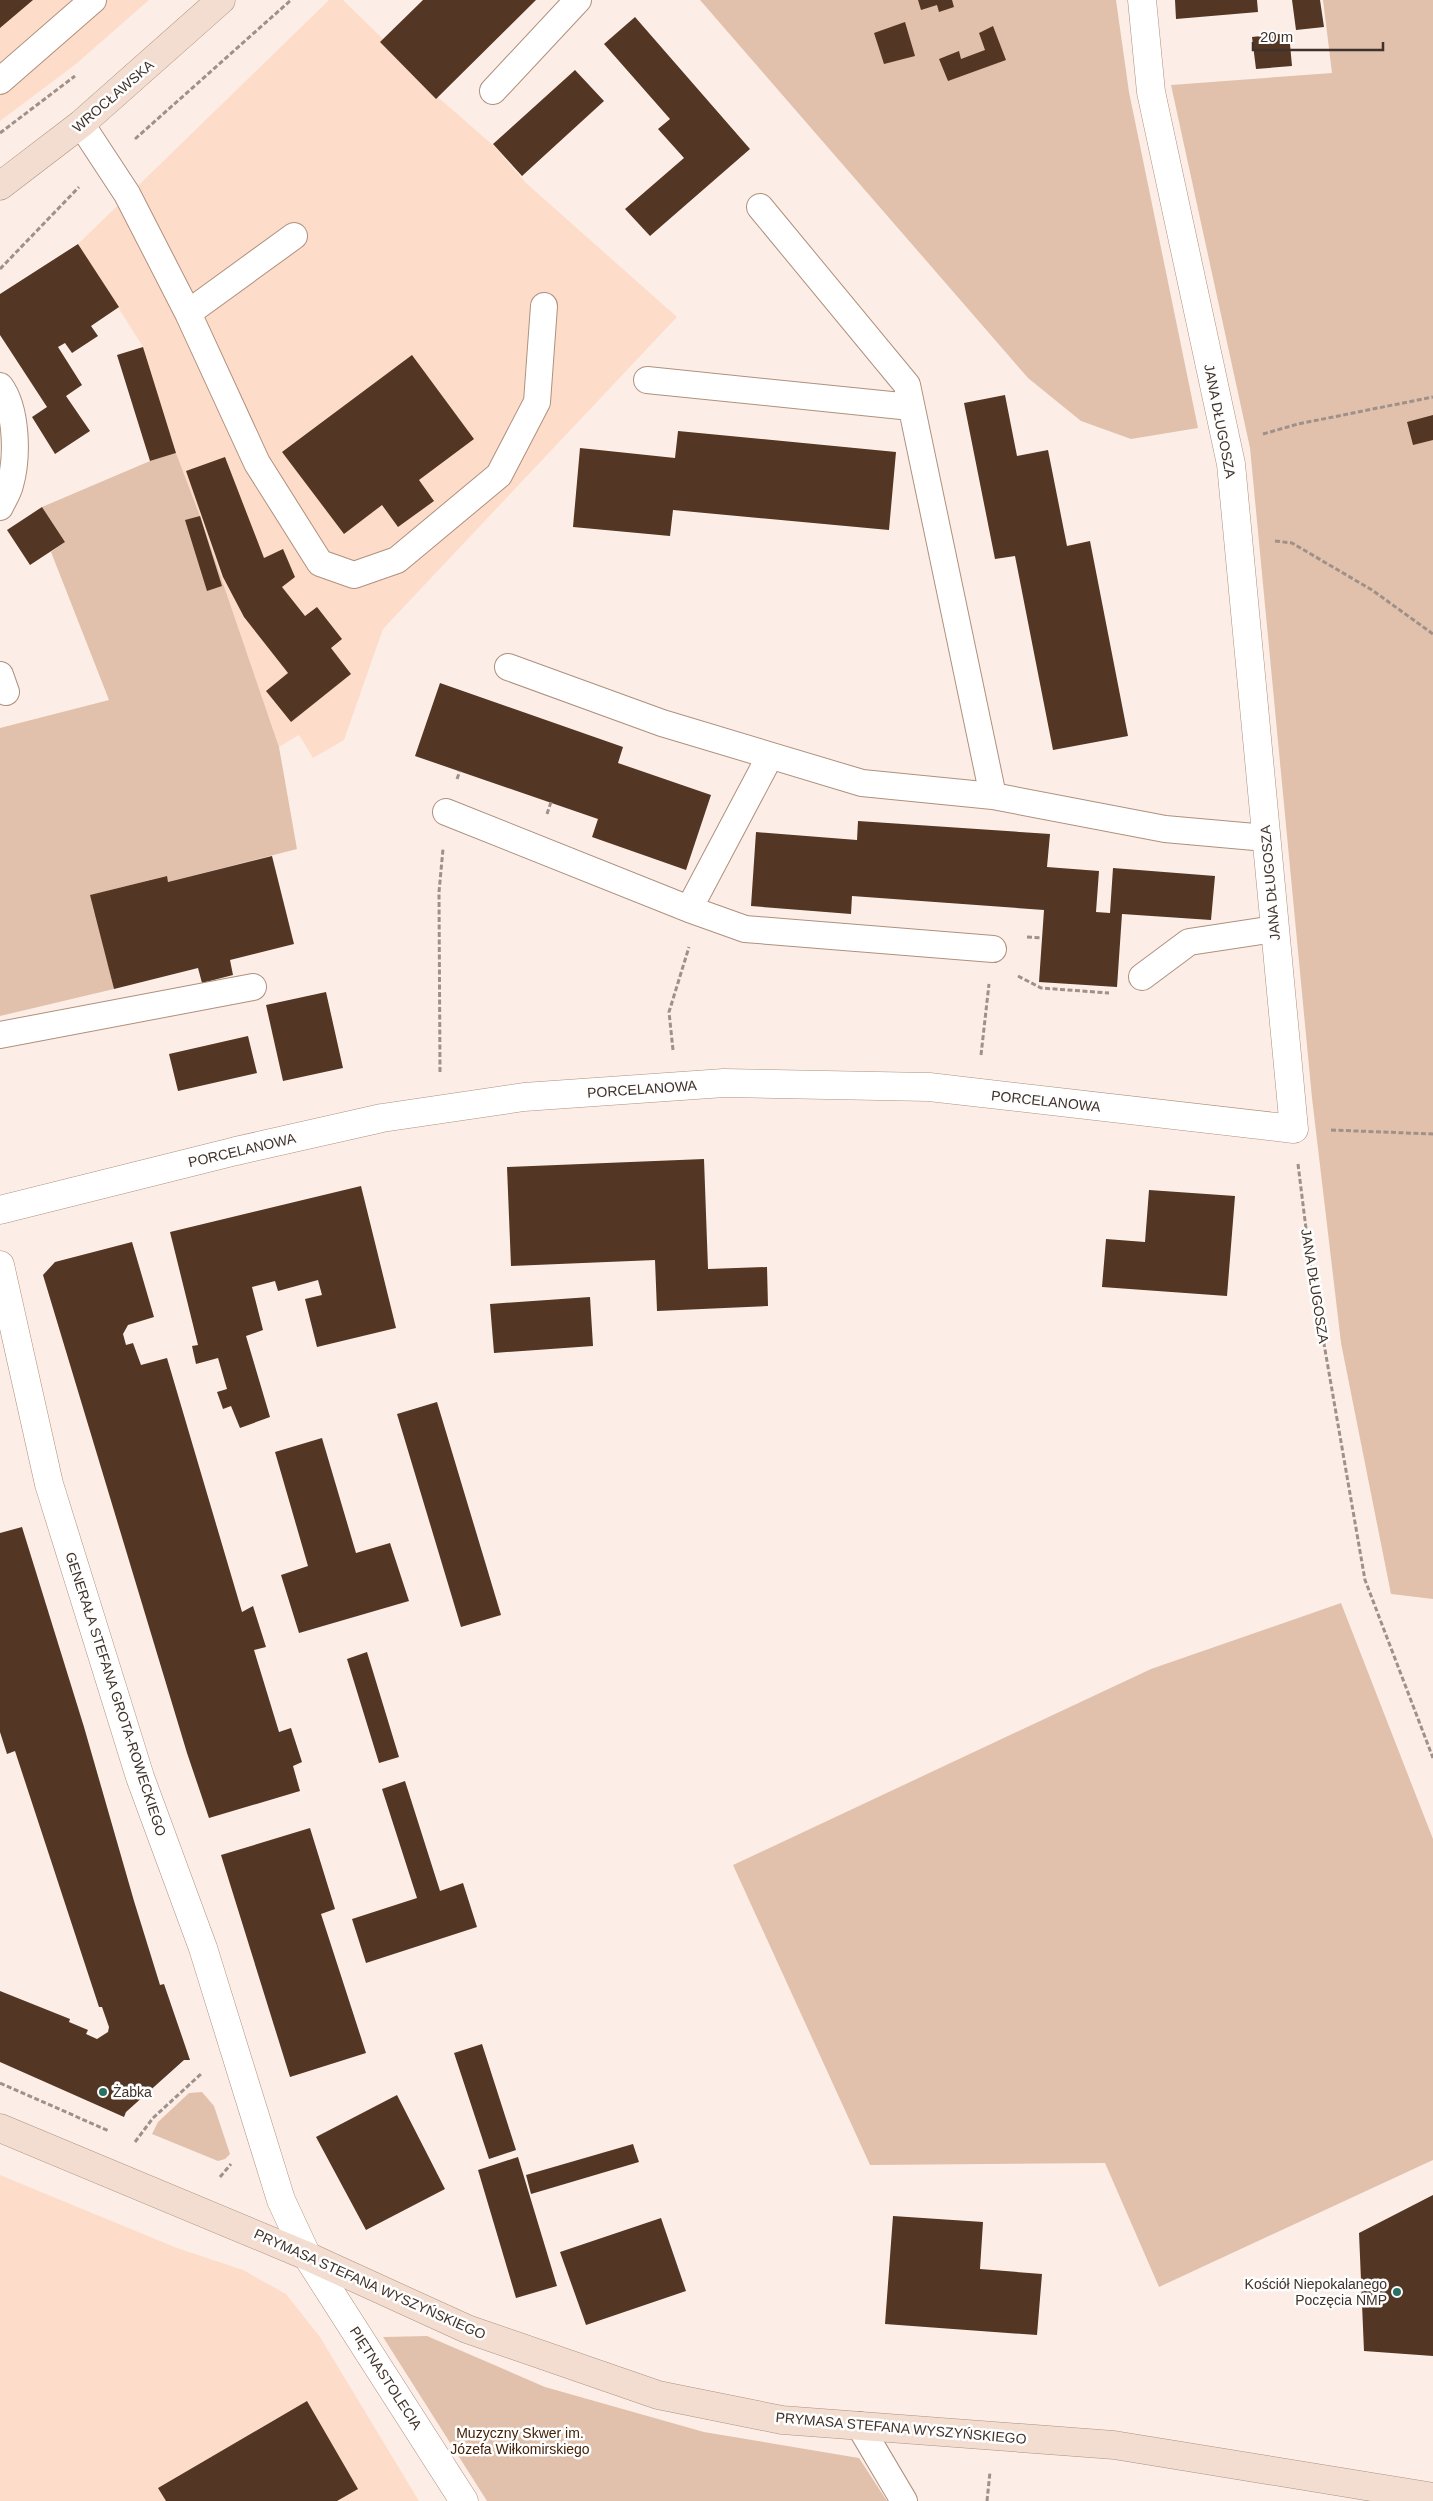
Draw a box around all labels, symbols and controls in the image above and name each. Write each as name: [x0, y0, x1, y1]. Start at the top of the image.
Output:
scale bar: [1253, 20, 1383, 52]
text: 20 m: [1260, 28, 1293, 45]
street label: WROCŁAWSKA: [69, 56, 157, 136]
street label: JANA DŁUGOSZA: [1201, 363, 1239, 480]
street label: JANA DŁUGOSZA: [1257, 824, 1283, 941]
street label: PORCELANOWA: [587, 1077, 698, 1101]
street label: PORCELANOWA: [990, 1087, 1102, 1115]
street label: PORCELANOWA: [187, 1130, 298, 1170]
street label: JANA DŁUGOSZA: [1298, 1228, 1332, 1345]
street label: GENERAŁA STEFANA GROTA-ROWECKIEGO: [62, 1550, 170, 1838]
place label: Żabka: [113, 2083, 152, 2100]
marker: Żabka: [97, 2086, 109, 2098]
street label: PRYMASA STEFANA WYSZYŃSKIEGO: [252, 2225, 488, 2343]
place label: Kościół Niepokalanego Poczęcia NMP: [1245, 2276, 1387, 2308]
marker: Kościół Niepokalanego Poczęcia NMP: [1391, 2286, 1403, 2298]
street label: PIĘTNASTOLECIA: [347, 2324, 426, 2433]
street label: PRYMASA STEFANA WYSZYŃSKIEGO: [775, 2409, 1027, 2447]
park label: Muzyczny Skwer im. Józefa Wiłkomirskiego: [450, 2425, 590, 2457]

